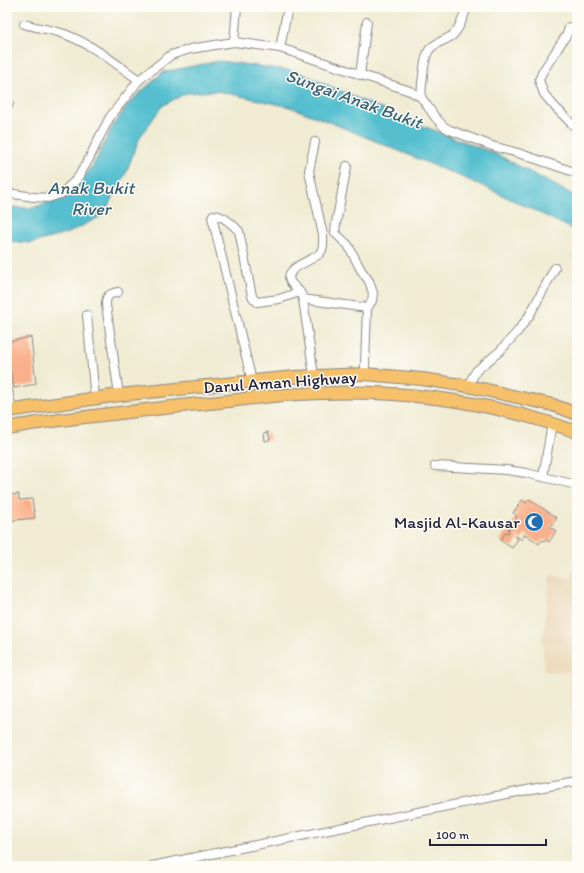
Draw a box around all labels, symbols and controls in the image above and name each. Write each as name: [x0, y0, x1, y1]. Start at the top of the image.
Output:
water label: Sungai Anak Bukit: [283, 64, 427, 135]
water label: Anak Bukit River: [48, 177, 136, 220]
street label: Darul Aman Highway: [203, 367, 358, 397]
mosque icon: Masjid Al-Kausar: [523, 511, 545, 533]
place label: Masjid Al-Kausar: [394, 512, 520, 532]
scale bar: [430, 821, 546, 847]
text: 100 m: [436, 828, 469, 842]

